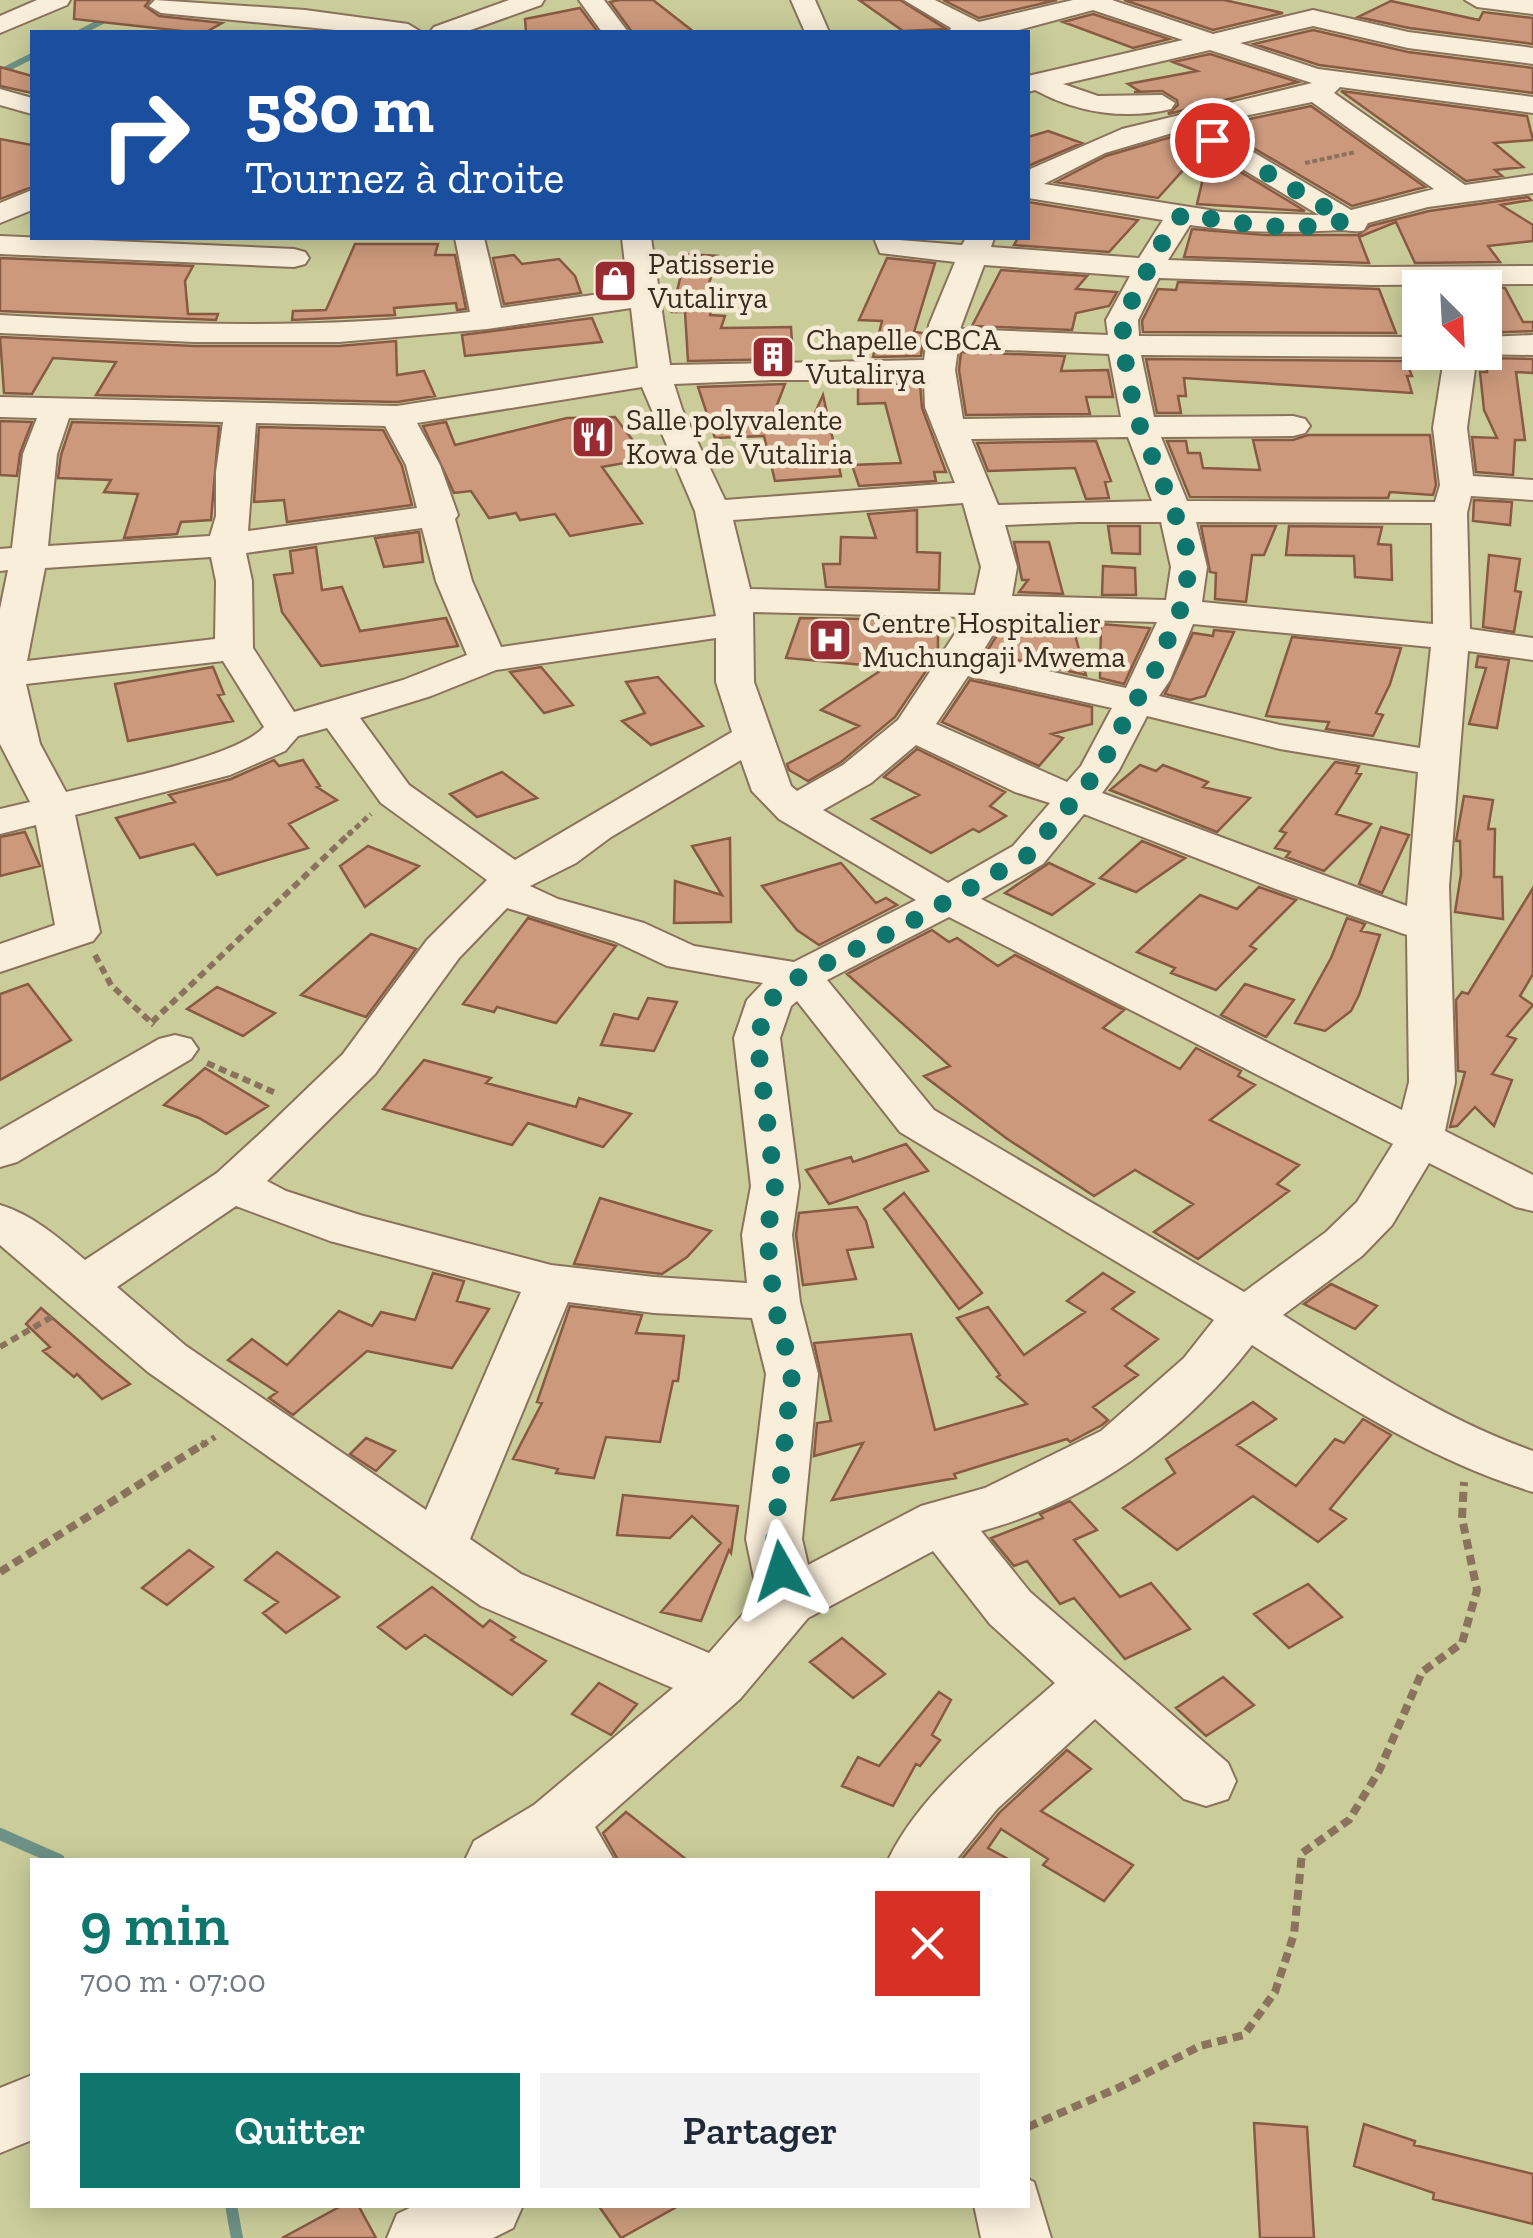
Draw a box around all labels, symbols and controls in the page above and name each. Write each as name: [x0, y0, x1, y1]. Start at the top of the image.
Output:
text: 580 m: [245, 66, 434, 150]
icon: right: [80, 70, 210, 200]
pin: [1170, 98, 1255, 183]
icon: arrive: [1185, 113, 1240, 168]
text: Tournez à droite: [245, 151, 564, 205]
place label: Patisserie Vutalirya: [647, 246, 775, 316]
shop icon: Patisserie Vutalirya: [592, 258, 638, 304]
north arrow: [1402, 270, 1502, 370]
map controls: [1402, 270, 1502, 370]
place label: Chapelle CBCA Vutalirya: [805, 322, 1001, 392]
building icon: Chapelle CBCA Vutalirya: [750, 334, 796, 380]
place label: Salle polyvalente Kowa de Vutaliria: [626, 402, 853, 472]
restaurant icon: Salle polyvalente Kowa de Vutaliria: [570, 414, 616, 460]
place label: Centre Hospitalier Muchungaji Mwema: [862, 605, 1126, 675]
hospital icon: Centre Hospitalier Muchungaji Mwema: [807, 617, 853, 663]
position arrow: [729, 1519, 833, 1623]
text: 9 min: [80, 1888, 229, 1960]
button: close: [875, 1891, 980, 1996]
text: 700 m · 07:00: [80, 1962, 266, 2000]
button: Quitter: [80, 2073, 520, 2188]
button: Partager: [540, 2073, 980, 2188]

